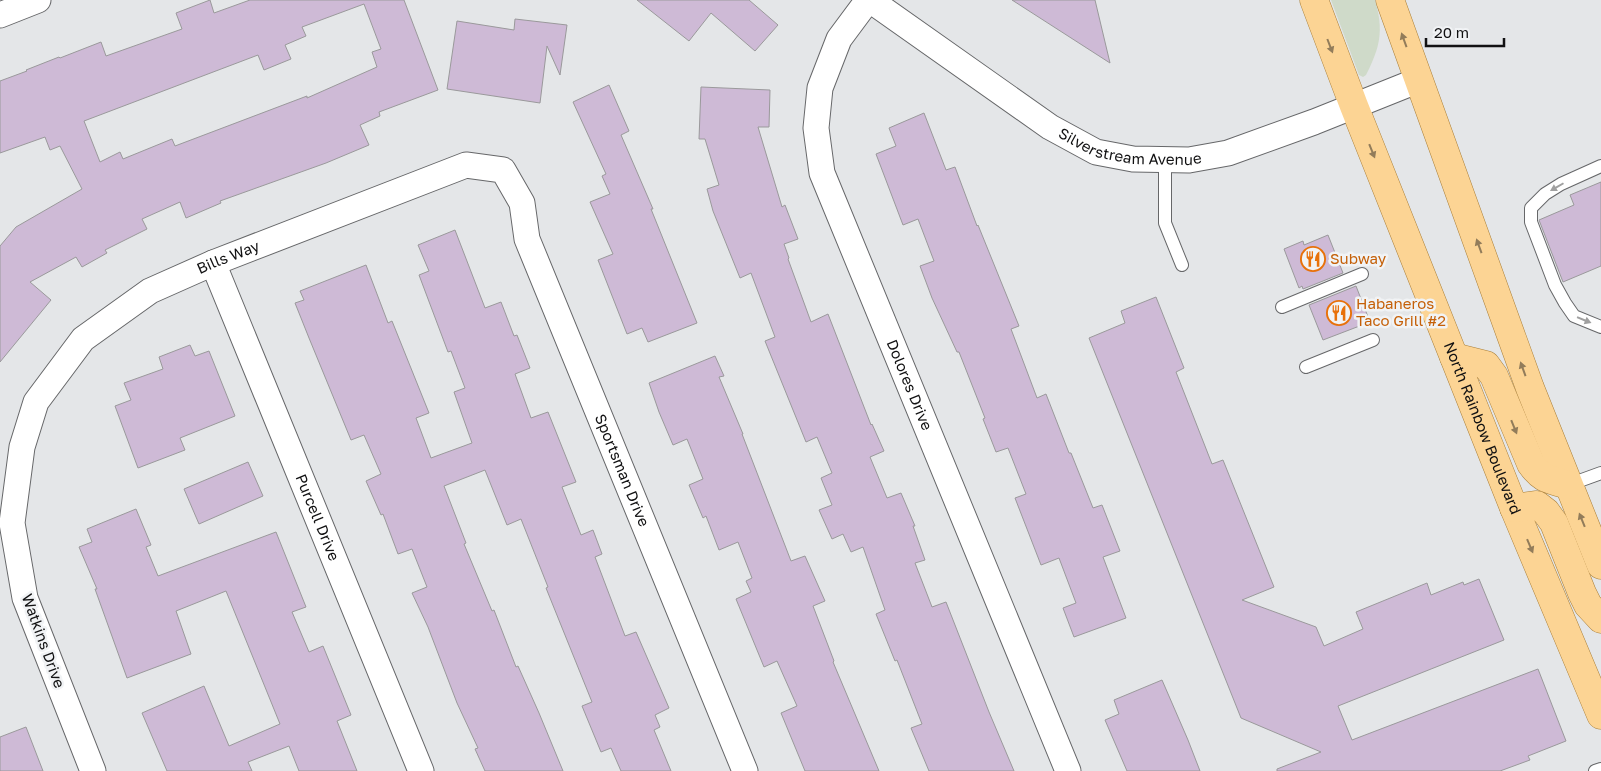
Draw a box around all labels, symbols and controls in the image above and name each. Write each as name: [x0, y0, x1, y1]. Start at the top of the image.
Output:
scale bar: [1426, 15, 1504, 47]
text: 20 m: [1434, 23, 1469, 41]
one-way arrow: [1400, 32, 1408, 47]
one-way arrow: [1326, 39, 1334, 54]
street label: Silverstream Avenue: [1056, 123, 1203, 168]
one-way arrow: [1369, 144, 1376, 159]
one-way arrow: [1549, 183, 1564, 191]
street label: Bills Way: [194, 236, 262, 277]
one-way arrow: [1474, 238, 1482, 253]
restaurant icon: Subway: [1300, 246, 1326, 272]
place label: Subway: [1330, 249, 1387, 267]
place label: Habaneros Taco Grill #2: [1356, 294, 1446, 329]
restaurant icon: Habaneros Taco Grill #2: [1326, 300, 1352, 326]
one-way arrow: [1577, 317, 1591, 325]
street label: Dolores Drive: [883, 337, 937, 433]
street label: North Rainbow Boulevard: [1441, 339, 1526, 517]
one-way arrow: [1519, 361, 1526, 376]
street label: Sportsman Drive: [592, 411, 654, 529]
one-way arrow: [1511, 420, 1519, 434]
street label: Purcell Drive: [292, 471, 344, 563]
one-way arrow: [1578, 513, 1586, 527]
one-way arrow: [1526, 539, 1534, 553]
street label: Watkins Drive: [19, 591, 69, 690]

